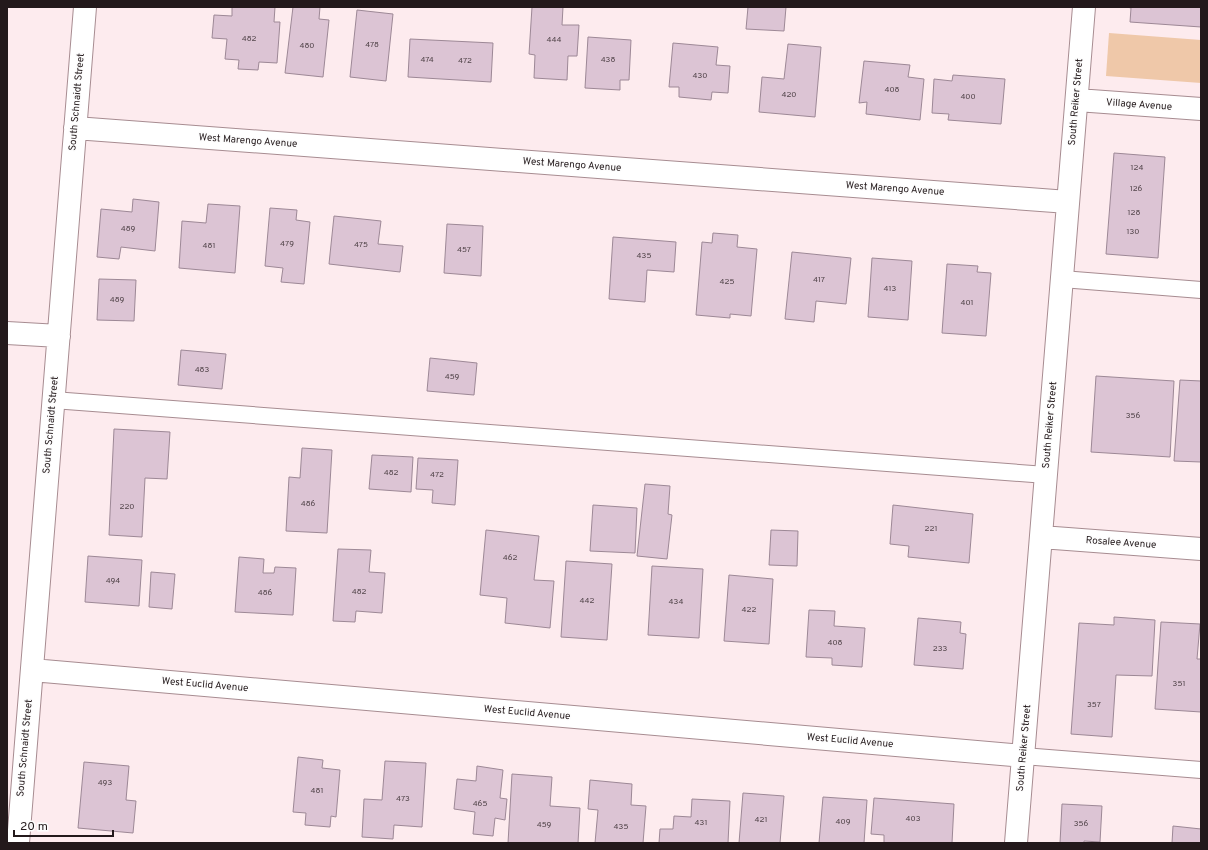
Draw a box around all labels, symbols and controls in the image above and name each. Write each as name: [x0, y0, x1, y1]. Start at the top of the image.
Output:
house number: 482: [242, 34, 256, 44]
house number: 444: [547, 35, 561, 45]
house number: 478: [365, 40, 379, 50]
house number: 480: [300, 41, 314, 51]
street label: South Schnaidt Street: [66, 52, 88, 151]
house number: 474: [420, 55, 434, 65]
house number: 438: [601, 55, 615, 65]
house number: 472: [458, 56, 472, 66]
street label: South Reiker Street: [1066, 58, 1086, 146]
house number: 430: [693, 71, 707, 81]
house number: 408: [885, 85, 900, 95]
house number: 420: [782, 90, 797, 100]
house number: 400: [960, 92, 976, 102]
street label: Village Avenue: [1106, 96, 1172, 114]
street label: West Marengo Avenue: [198, 131, 298, 151]
street label: West Marengo Avenue: [522, 155, 622, 175]
house number: 124: [1131, 163, 1143, 173]
street label: West Marengo Avenue: [845, 179, 945, 199]
house number: 126: [1130, 184, 1143, 194]
house number: 128: [1128, 208, 1140, 218]
house number: 489: [121, 224, 135, 234]
house number: 130: [1127, 227, 1139, 237]
house number: 479: [280, 239, 294, 249]
house number: 475: [354, 240, 368, 250]
house number: 481: [203, 241, 215, 251]
house number: 457: [457, 245, 471, 255]
house number: 435: [637, 251, 651, 261]
house number: 417: [813, 275, 825, 285]
house number: 425: [720, 277, 734, 287]
house number: 413: [884, 284, 897, 294]
house number: 489: [110, 295, 124, 305]
house number: 401: [960, 298, 974, 308]
house number: 483: [195, 365, 210, 375]
house number: 459: [445, 372, 460, 382]
street label: South Schnaidt Street: [40, 375, 62, 474]
street label: South Reiker Street: [1040, 381, 1060, 469]
house number: 356: [1126, 411, 1141, 421]
house number: 482: [384, 468, 398, 478]
house number: 472: [430, 470, 444, 480]
house number: 486: [301, 499, 316, 509]
house number: 220: [120, 502, 134, 512]
house number: 221: [925, 524, 937, 534]
street label: Rosalee Avenue: [1085, 534, 1157, 552]
house number: 462: [503, 553, 517, 563]
house number: 494: [106, 576, 120, 586]
house number: 482: [352, 587, 366, 597]
house number: 486: [258, 588, 273, 598]
house number: 442: [580, 596, 595, 606]
house number: 434: [669, 597, 683, 607]
house number: 422: [742, 605, 756, 615]
house number: 408: [828, 638, 843, 648]
house number: 233: [933, 644, 947, 654]
street label: West Euclid Avenue: [161, 675, 249, 695]
house number: 351: [1173, 679, 1185, 689]
street label: South Schnaidt Street: [14, 698, 36, 797]
house number: 357: [1087, 700, 1101, 710]
street label: West Euclid Avenue: [483, 703, 571, 723]
street label: South Reiker Street: [1014, 704, 1034, 792]
street label: West Euclid Avenue: [806, 731, 894, 751]
house number: 493: [98, 778, 112, 788]
house number: 481: [311, 786, 323, 796]
house number: 473: [396, 794, 410, 804]
house number: 465: [473, 799, 487, 809]
scale bar: [14, 812, 113, 838]
house number: 403: [906, 814, 921, 824]
house number: 421: [755, 815, 767, 825]
house number: 409: [836, 817, 851, 827]
house number: 431: [695, 818, 707, 828]
text: 20 m: [20, 819, 48, 835]
house number: 356: [1074, 819, 1089, 829]
house number: 459: [537, 820, 552, 830]
house number: 435: [614, 822, 628, 832]

